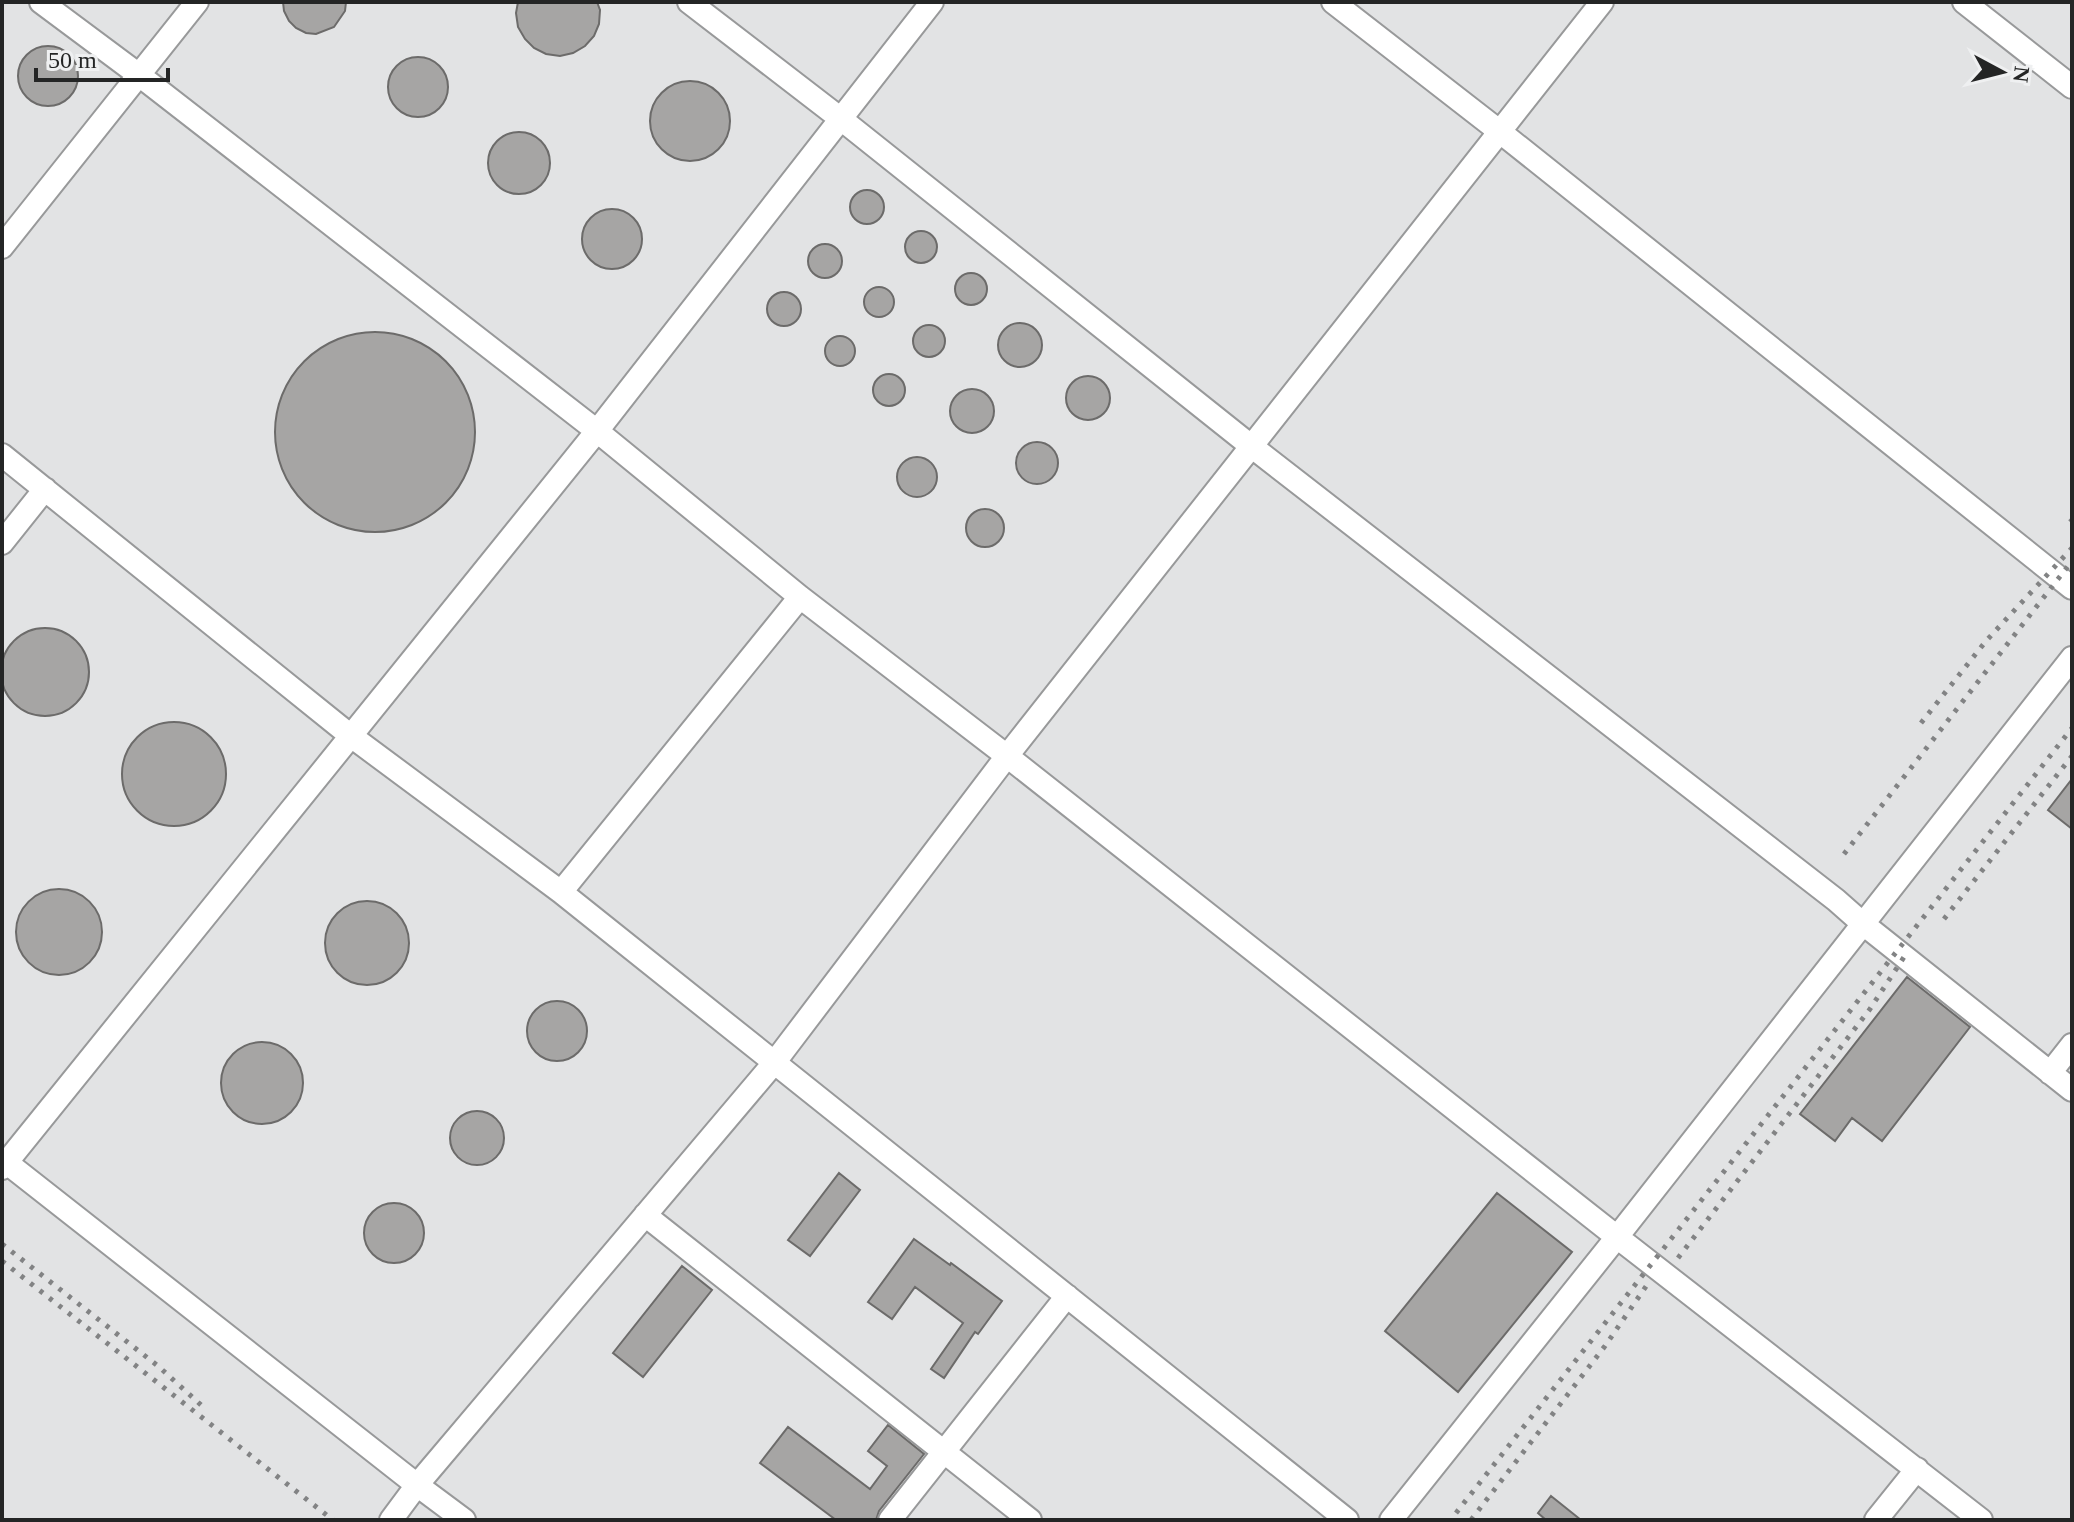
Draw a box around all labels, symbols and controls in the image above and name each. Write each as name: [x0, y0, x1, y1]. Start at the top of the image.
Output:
scale bar: [36, 32, 168, 82]
north arrow: [1962, 32, 2042, 112]
text: 50 m: [48, 47, 97, 73]
text: N: [2008, 65, 2035, 84]

